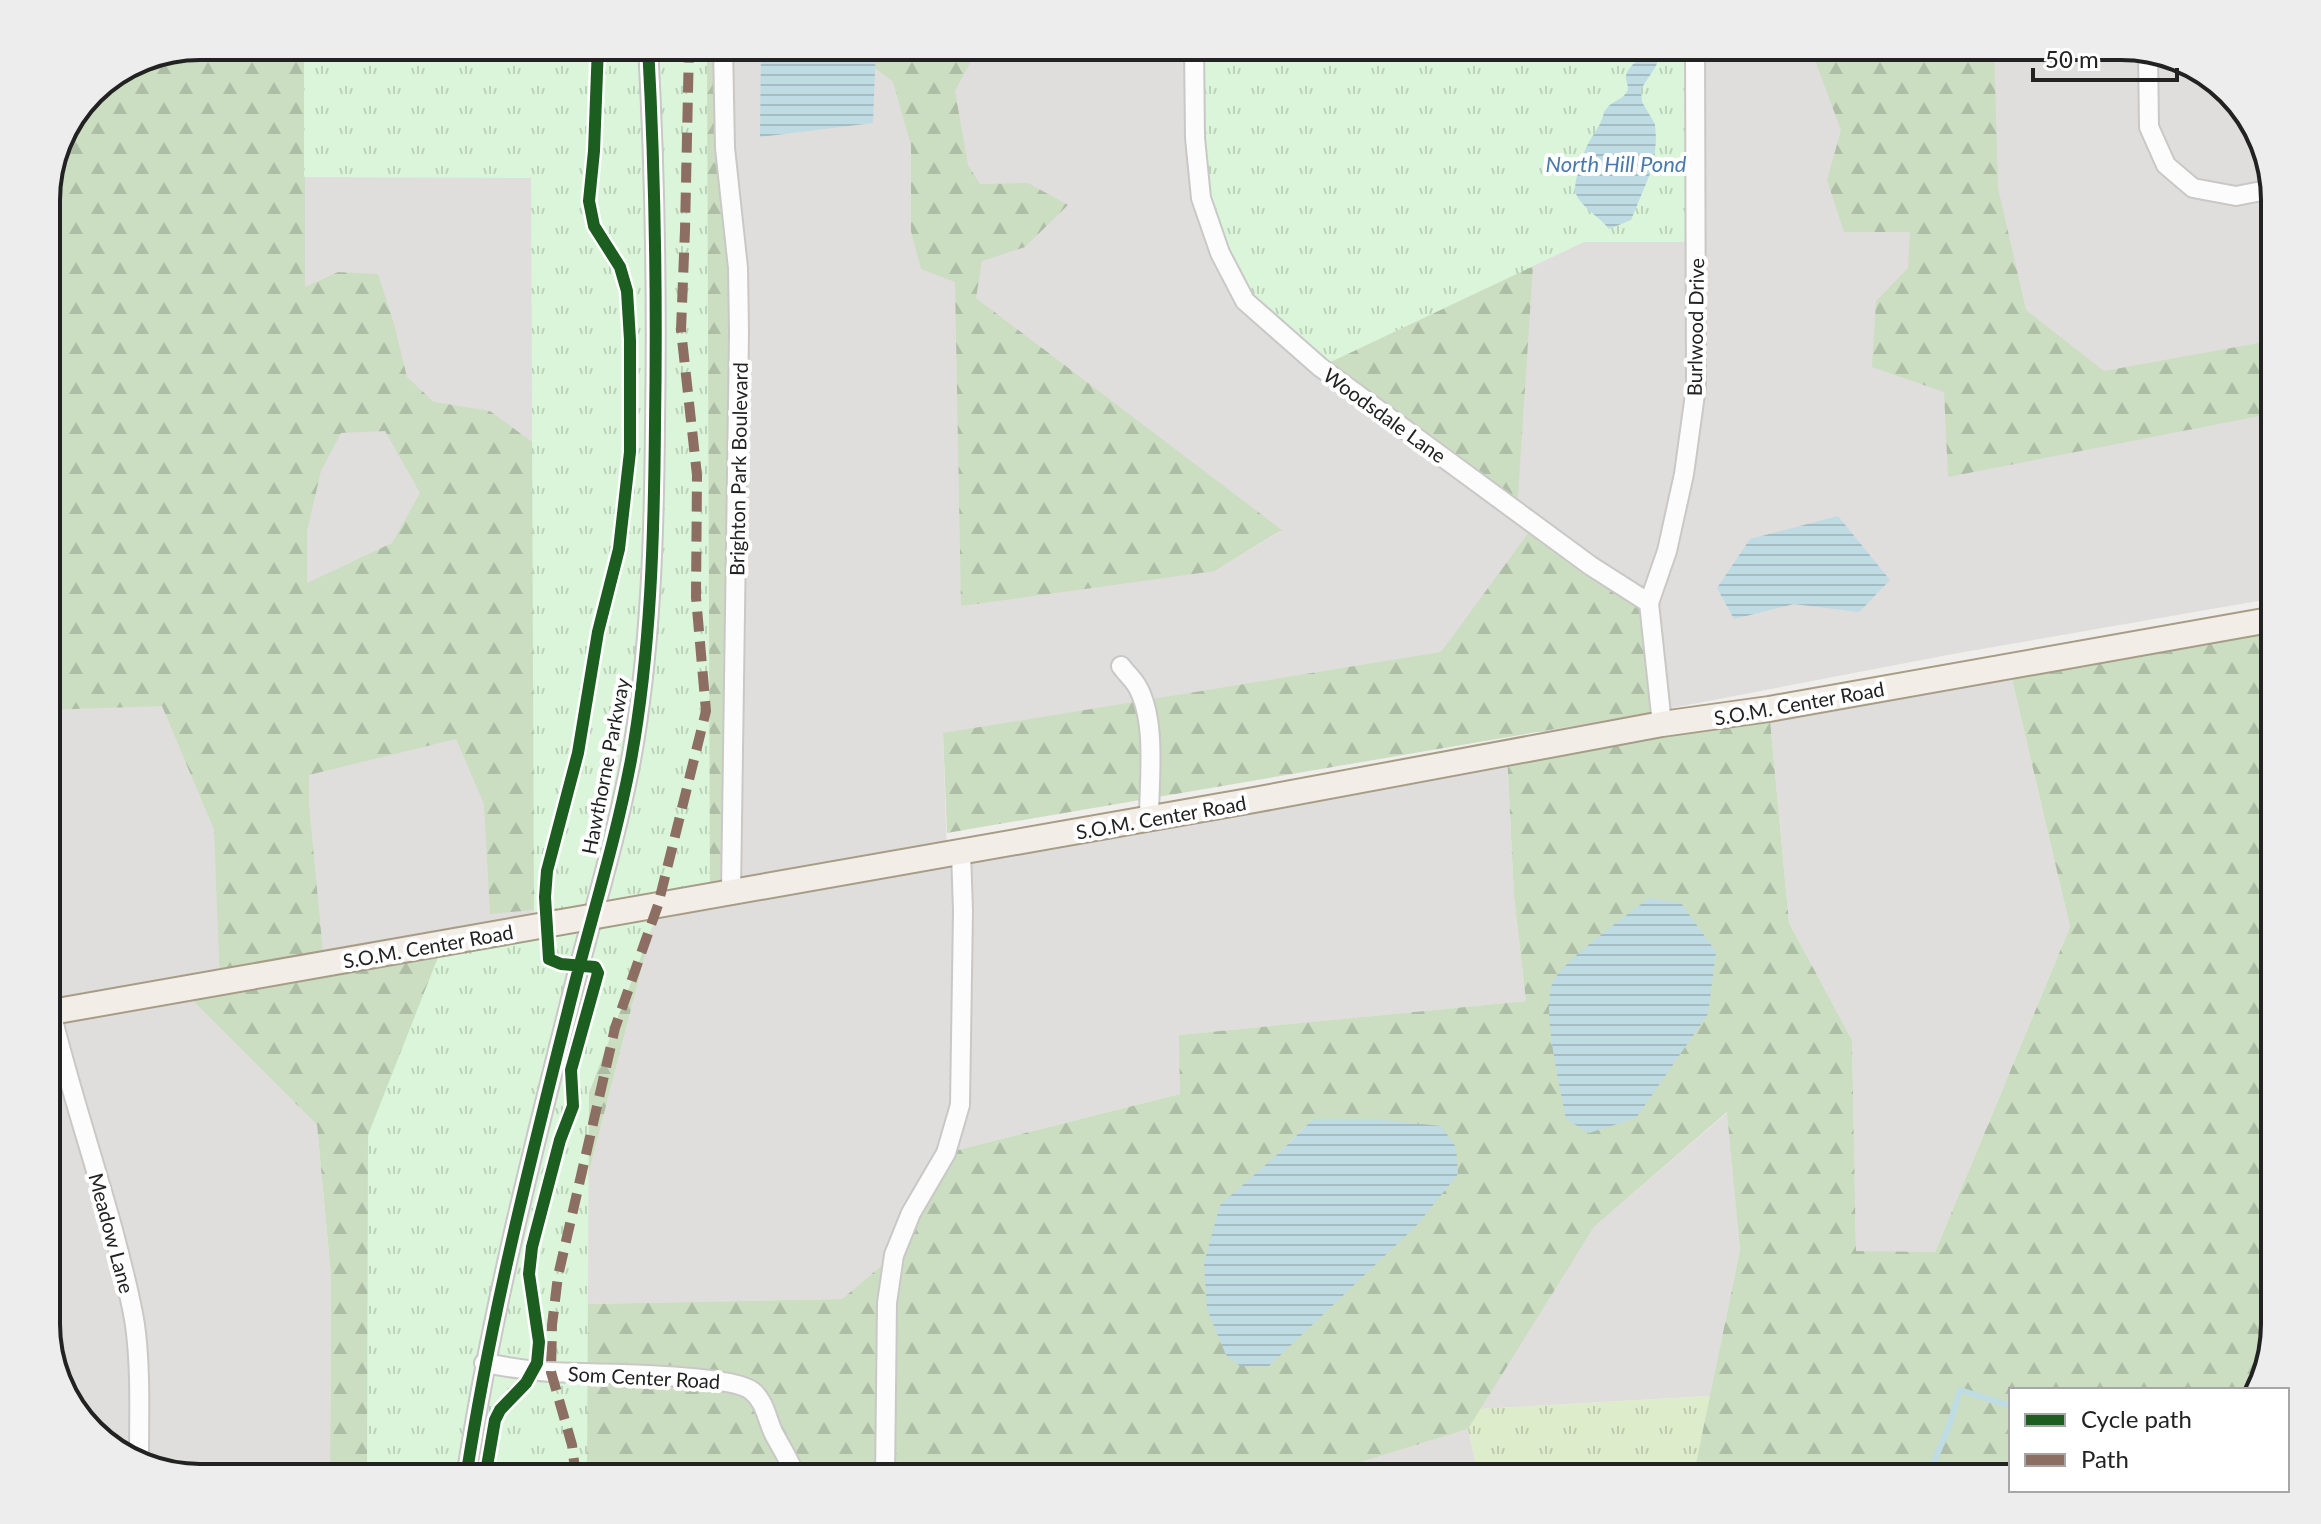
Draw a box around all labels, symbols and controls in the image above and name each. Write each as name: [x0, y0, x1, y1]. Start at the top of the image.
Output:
scale bar: [2033, 32, 2177, 82]
text: 50 m: [2045, 44, 2099, 73]
water label: North Hill Pond: [1546, 150, 1687, 177]
street label: Burlwood Drive: [1682, 258, 1708, 396]
street label: Brighton Park Boulevard: [724, 362, 752, 576]
street label: Woodsdale Lane: [1319, 363, 1451, 467]
street label: Hawthorne Parkway: [576, 675, 634, 856]
street label: S.O.M. Center Road: [1712, 676, 1886, 730]
street label: S.O.M. Center Road: [1074, 790, 1248, 844]
street label: S.O.M. Center Road: [341, 919, 515, 973]
street label: Meadow Lane: [84, 1170, 140, 1296]
street label: Som Center Road: [567, 1361, 721, 1393]
legend: [2009, 1388, 2289, 1492]
text: Cycle path: [2081, 1404, 2192, 1433]
text: Path: [2081, 1444, 2129, 1473]

